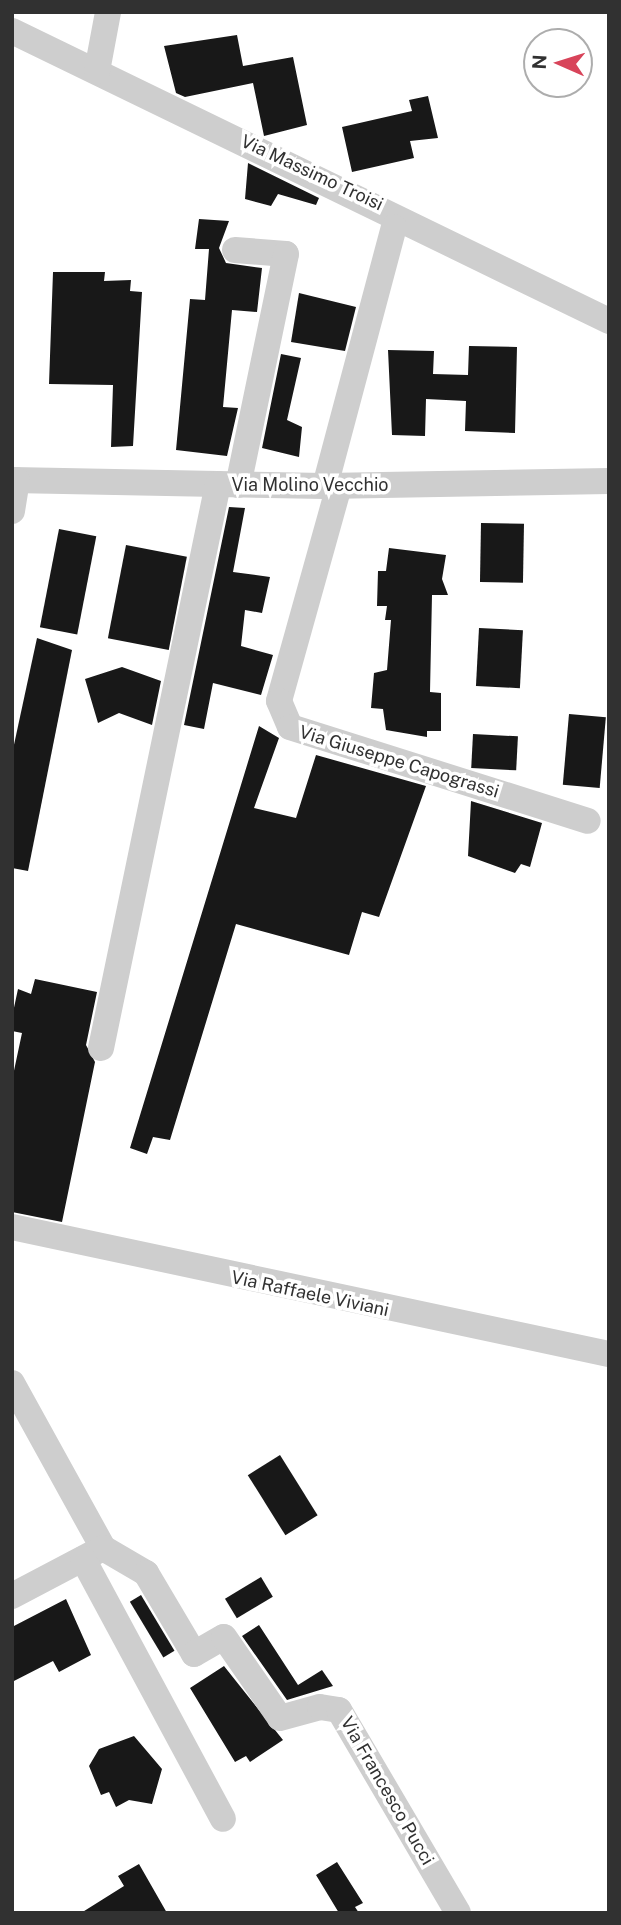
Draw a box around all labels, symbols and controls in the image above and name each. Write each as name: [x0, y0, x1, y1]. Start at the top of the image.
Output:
north arrow: [523, 28, 593, 98]
text: N: [528, 54, 550, 70]
street label: Via Massimo Troisi: [237, 131, 387, 215]
street label: Via Molino Vecchio: [231, 474, 389, 496]
street label: Via Giuseppe Capograssi: [296, 721, 502, 803]
street label: Via Raffaele Viviani: [229, 1267, 391, 1321]
street label: Via Francesco Pucci: [336, 1713, 438, 1869]

